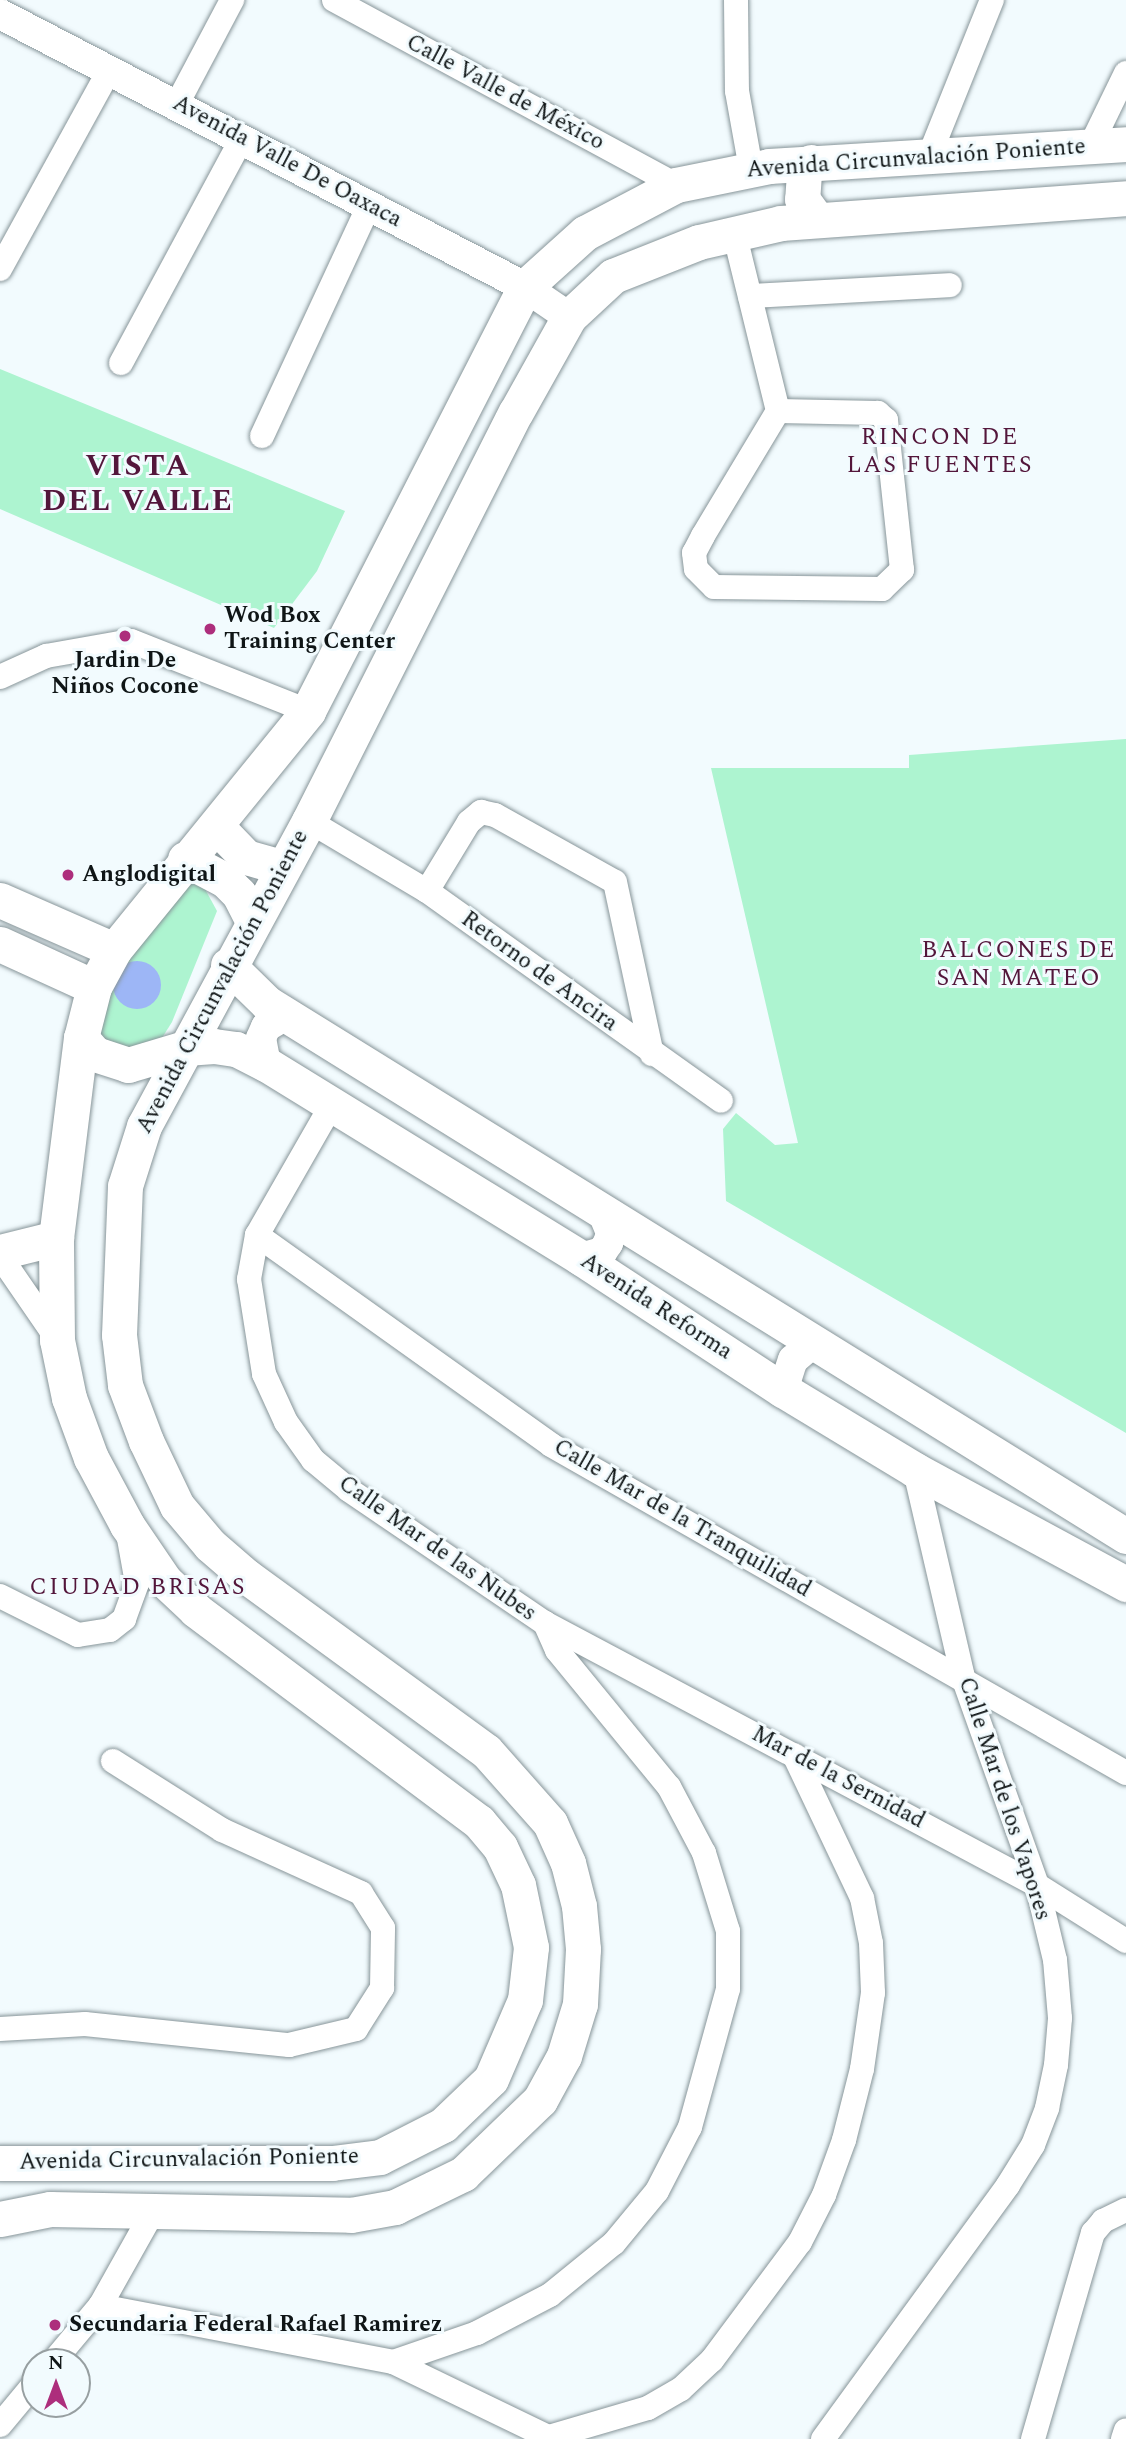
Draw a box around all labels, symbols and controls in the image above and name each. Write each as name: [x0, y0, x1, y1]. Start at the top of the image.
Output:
street label: Calle Valle de México: [401, 29, 609, 157]
street label: Avenida Valle De Oaxaca: [168, 90, 406, 234]
street label: Avenida Circunvalación Poniente: [746, 133, 1086, 185]
district label: RINCON DE LAS FUENTES: [848, 424, 1032, 480]
district label: VISTA DEL VALLE: [43, 448, 233, 518]
place label: Wod Box Training Center: [224, 602, 395, 656]
marker: Wod Box Training Center: [202, 621, 218, 637]
marker: Jardin De Niños Cocone: [117, 628, 133, 644]
place label: Jardin De Niños Cocone: [51, 647, 199, 701]
street label: Avenida Circunvalación Poniente: [131, 826, 315, 1138]
place label: Anglodigital: [82, 861, 216, 889]
marker: Anglodigital: [60, 867, 76, 883]
street label: Retorno de Ancira: [455, 906, 623, 1038]
district label: BALCONES DE SAN MATEO: [923, 937, 1115, 993]
street label: Avenida Reforma: [575, 1248, 737, 1366]
street label: Calle Mar de la Tranquilidad: [548, 1434, 816, 1604]
street label: Calle Mar de las Nubes: [333, 1470, 541, 1628]
district label: CIUDAD BRISAS: [31, 1574, 245, 1602]
street label: Calle Mar de los Vapores: [952, 1674, 1056, 1924]
street label: Mar de la Sernidad: [747, 1721, 929, 1835]
street label: Avenida Circunvalación Poniente: [19, 2143, 359, 2177]
place label: Secundaria Federal Rafael Ramirez: [69, 2311, 442, 2339]
marker: Secundaria Federal Rafael Ramirez: [47, 2317, 63, 2333]
north arrow: [21, 2348, 91, 2418]
text: N: [48, 2349, 64, 2378]

